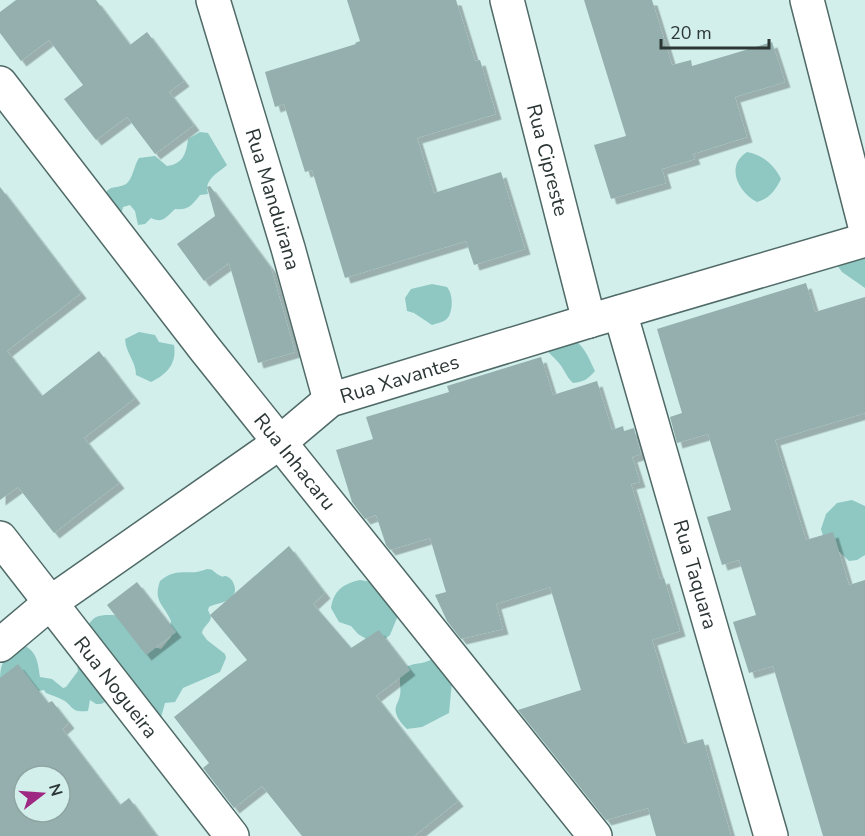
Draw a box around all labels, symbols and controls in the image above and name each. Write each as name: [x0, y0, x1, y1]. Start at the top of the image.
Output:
scale bar: [661, 12, 769, 50]
text: 20 m: [670, 21, 712, 45]
street label: Rua Cipreste: [520, 101, 575, 219]
street label: Rua Manduirana: [239, 125, 306, 273]
street label: Rua Xavantes: [337, 348, 462, 410]
street label: Rua Inhacaru: [248, 408, 342, 516]
street label: Rua Taquara: [667, 517, 724, 632]
street label: Rua Nogueira: [68, 631, 164, 744]
north arrow: [12, 764, 72, 824]
text: N: [43, 781, 68, 799]

